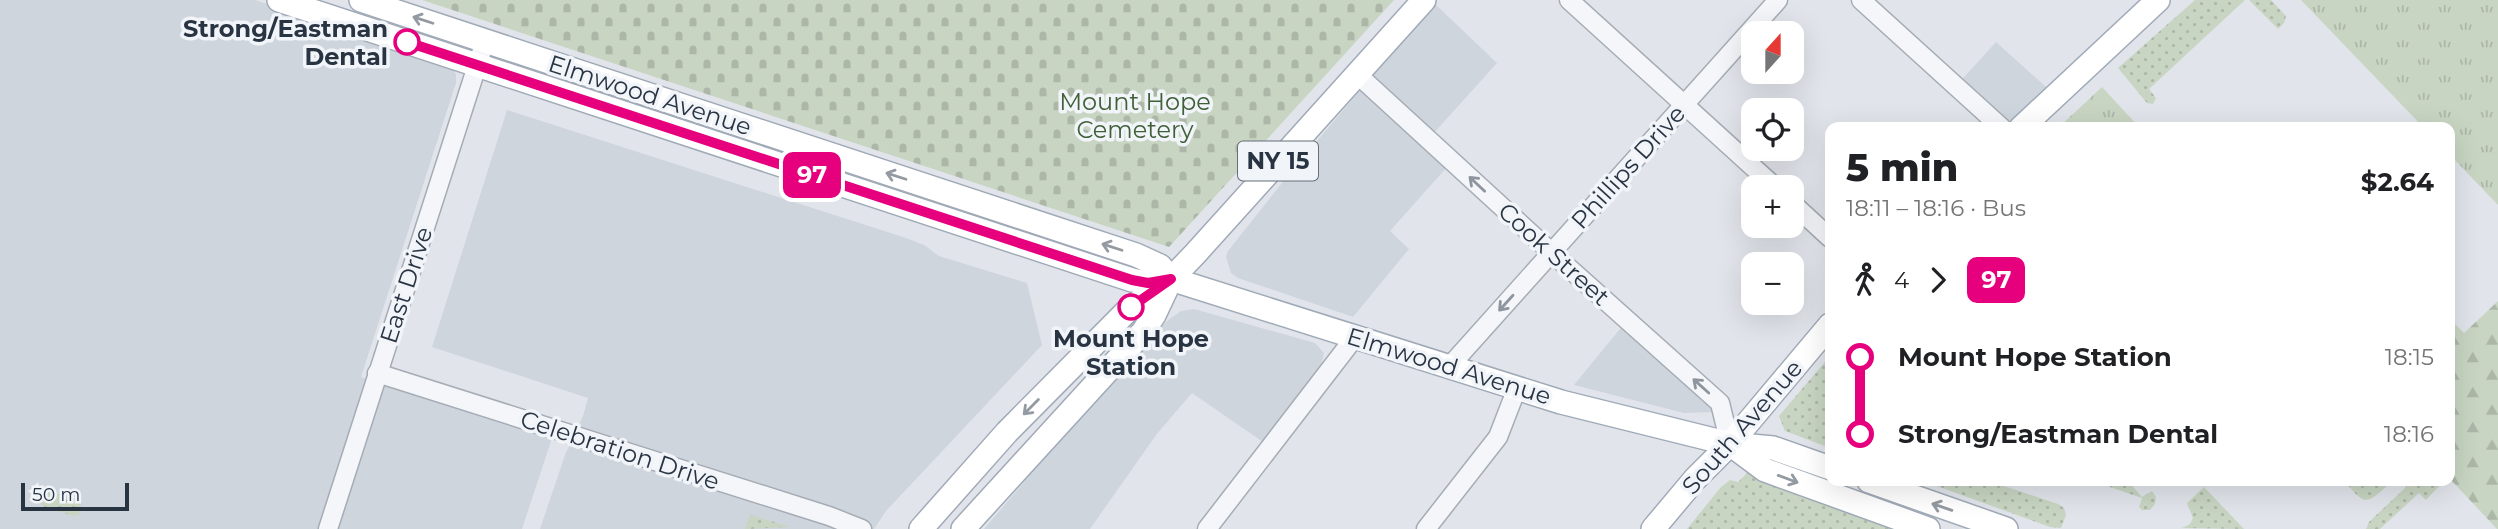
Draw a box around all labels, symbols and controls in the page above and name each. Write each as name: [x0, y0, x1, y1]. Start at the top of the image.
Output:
one-way arrow: [413, 13, 435, 25]
place label: Strong/Eastman Dental: [183, 14, 388, 71]
north arrow: [1741, 21, 1804, 84]
map controls: [1741, 21, 1804, 315]
marker: Strong/Eastman Dental: [394, 29, 420, 55]
street label: Elmwood Avenue: [545, 48, 755, 142]
park label: Mount Hope Cemetery: [1059, 87, 1211, 144]
button: locate: [1741, 98, 1804, 161]
street label: Phillips Drive: [1565, 99, 1691, 235]
road number: NY 15: [1238, 142, 1318, 180]
text: 5 min: [1846, 144, 1958, 191]
line badge: 97: [780, 152, 844, 198]
text: 97: [797, 160, 827, 189]
text: $2.64: [2361, 166, 2434, 198]
one-way arrow: [886, 169, 908, 181]
button: +: [1741, 175, 1804, 238]
one-way arrow: [1469, 176, 1486, 193]
text: 18:11 – 18:16 · Bus: [1846, 194, 2026, 222]
street label: Cook Street: [1492, 196, 1616, 312]
street label: East Drive: [374, 223, 438, 347]
one-way arrow: [1102, 240, 1124, 252]
button: −: [1741, 252, 1804, 315]
icon: walk: [1846, 261, 1884, 299]
icon: forward: [1919, 261, 1957, 299]
text: 97: [1981, 265, 2011, 294]
text: 4: [1894, 266, 1909, 294]
marker: Mount Hope Station: [1118, 294, 1144, 320]
one-way arrow: [1498, 294, 1514, 312]
street label: Elmwood Avenue: [1344, 321, 1554, 411]
place label: Mount Hope Station: [1053, 324, 1209, 381]
text: Mount Hope Station: [1898, 341, 2172, 373]
text: 18:15: [2385, 343, 2434, 371]
street label: South Avenue: [1676, 354, 1808, 500]
one-way arrow: [1692, 378, 1710, 394]
one-way arrow: [1023, 398, 1040, 415]
street label: Celebration Drive: [517, 404, 723, 496]
text: Strong/Eastman Dental: [1898, 418, 2218, 450]
text: 18:16: [2384, 420, 2434, 448]
one-way arrow: [1777, 474, 1799, 486]
scale bar: [21, 480, 130, 512]
text: 50 m: [32, 483, 80, 506]
one-way arrow: [1931, 500, 1953, 512]

